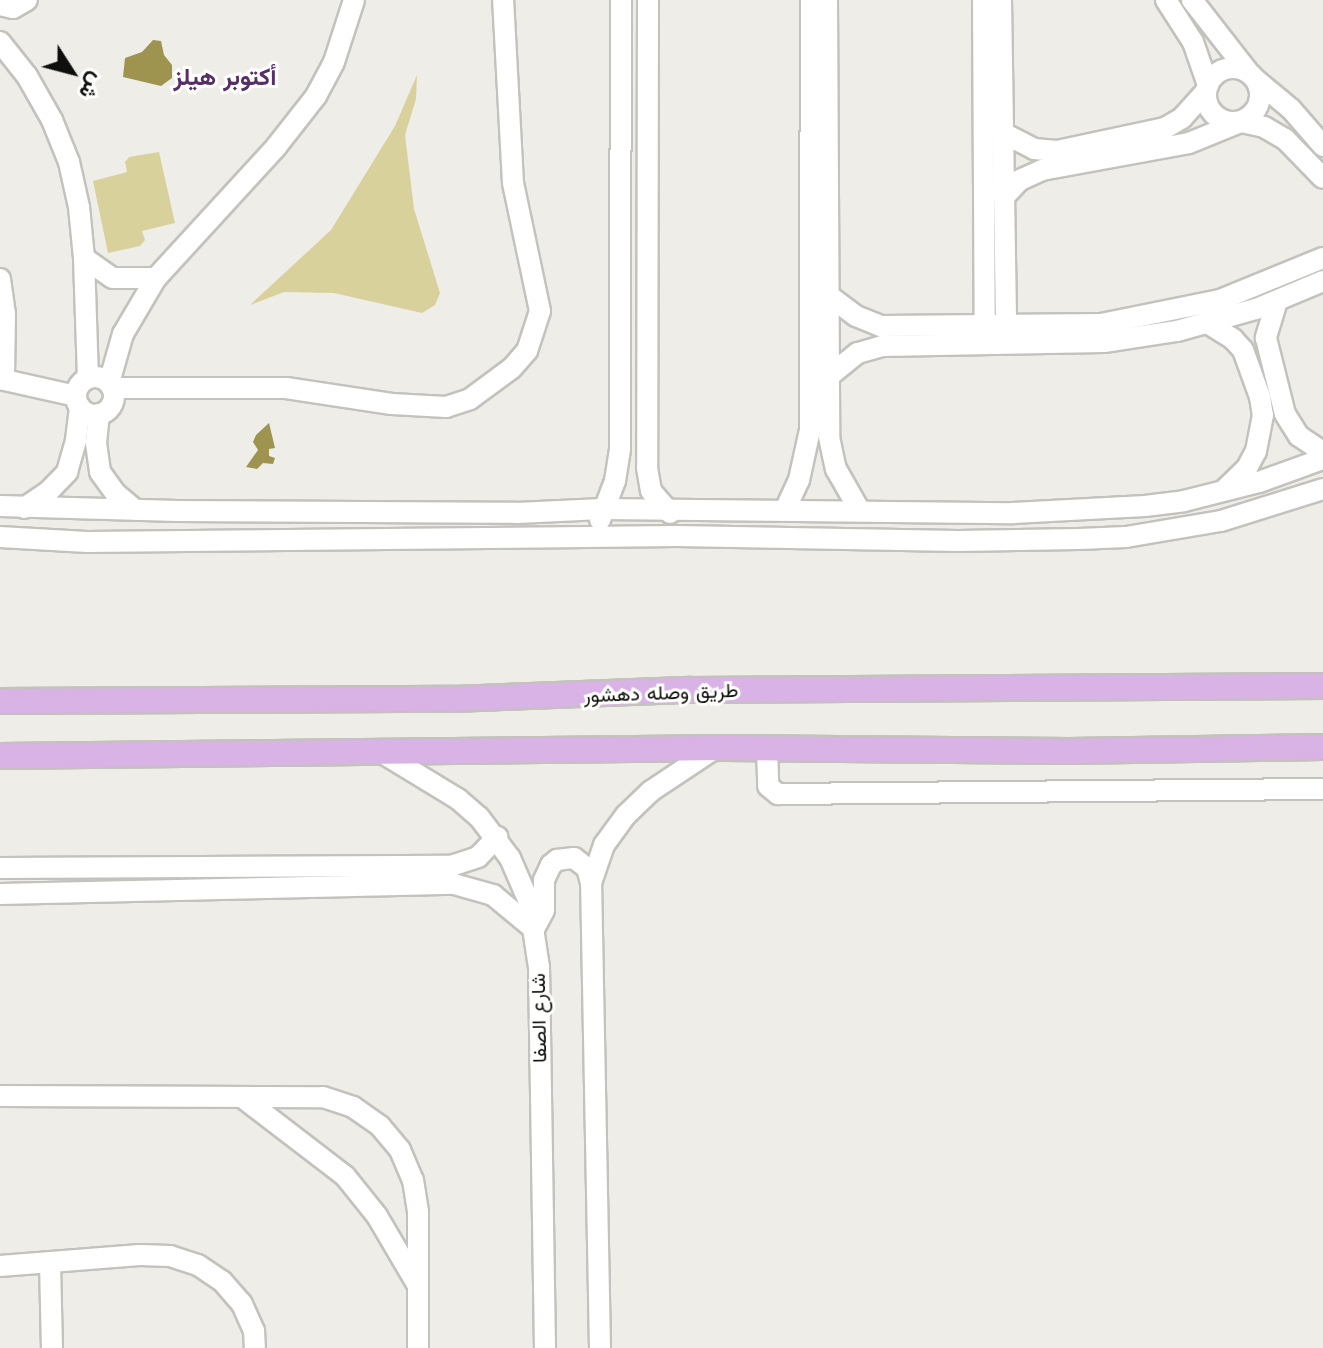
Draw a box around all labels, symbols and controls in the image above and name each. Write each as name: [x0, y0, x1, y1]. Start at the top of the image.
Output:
north arrow: [32, 32, 112, 112]
district label: أكتوبر هيلز: [173, 64, 277, 92]
text: ش: [74, 68, 110, 104]
street label: طريق وصله دهشور: [583, 678, 739, 708]
street label: شارع الصفا: [526, 973, 552, 1063]

